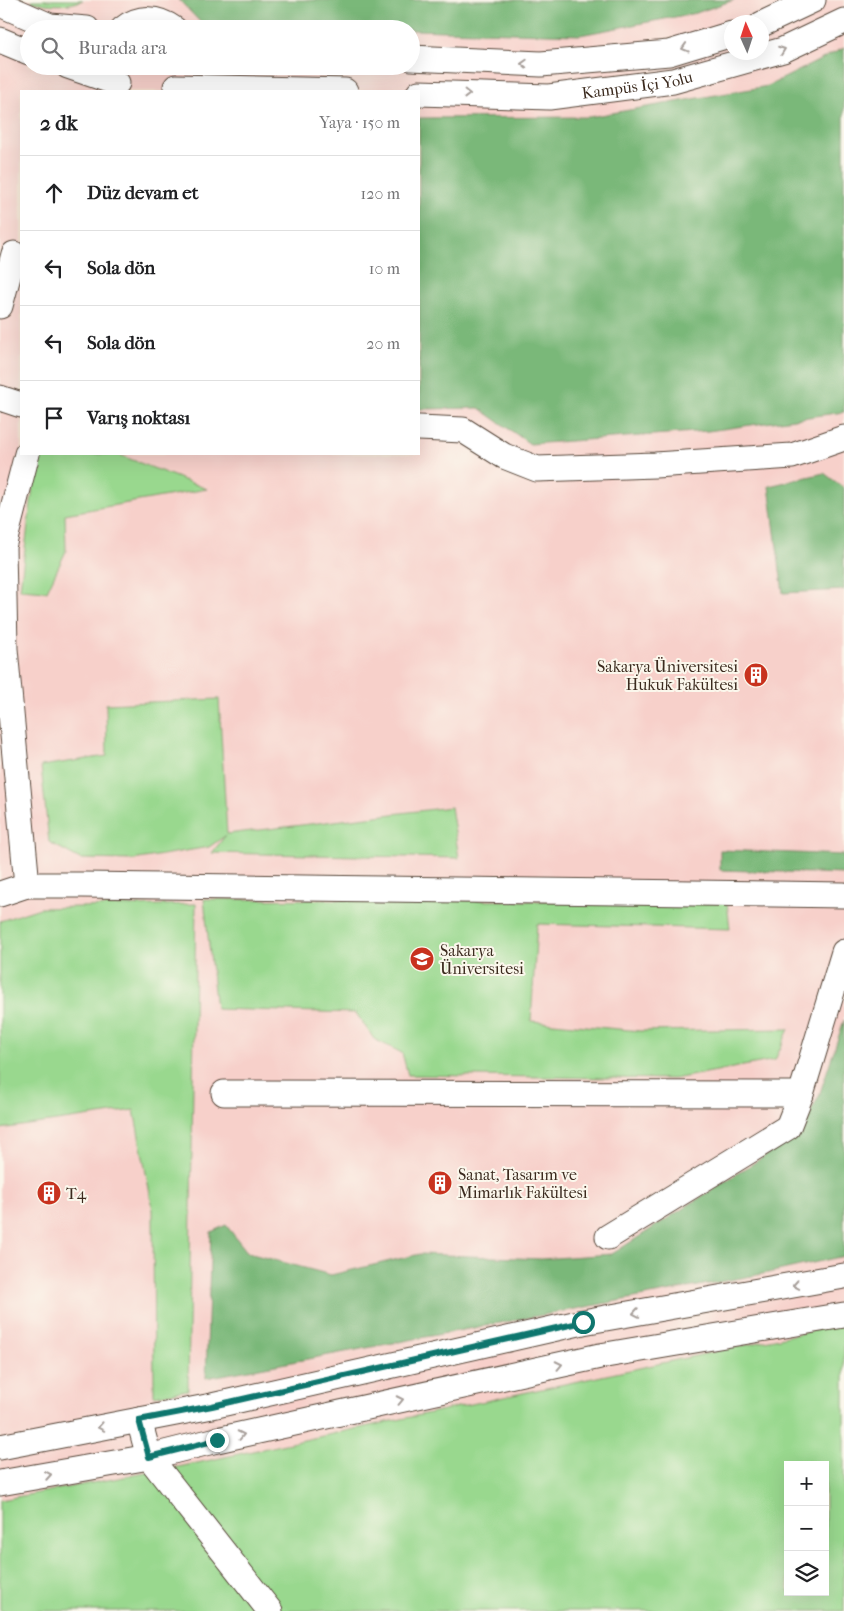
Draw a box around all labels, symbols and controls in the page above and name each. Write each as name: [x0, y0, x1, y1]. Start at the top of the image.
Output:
north arrow: [724, 15, 769, 60]
search box: [20, 20, 420, 75]
icon: search: [38, 34, 66, 62]
text: Burada ara: [78, 37, 167, 59]
one-way arrow: [681, 42, 690, 52]
one-way arrow: [777, 46, 786, 56]
one-way arrow: [520, 58, 528, 69]
street label: Kampüs İçi Yolu: [581, 66, 695, 102]
one-way arrow: [464, 89, 472, 100]
text: 2 dk: [40, 111, 78, 135]
text: Yaya · 150 m: [319, 113, 400, 132]
icon: ahead: [40, 179, 68, 207]
text: Düz devam et: [87, 182, 198, 204]
text: 120 m: [361, 184, 400, 203]
icon: left: [40, 254, 68, 282]
text: Sola dön: [87, 257, 155, 279]
text: 10 m: [369, 259, 400, 278]
icon: left: [40, 329, 68, 357]
text: Sola dön: [87, 332, 155, 354]
text: 20 m: [366, 334, 400, 353]
icon: arrive: [40, 404, 68, 432]
text: Varış noktası: [87, 407, 190, 429]
place label: Sakarya Üniversitesi Hukuk Fakültesi: [597, 657, 738, 694]
building icon: Sakarya Üniversitesi Hukuk Fakültesi: [743, 662, 769, 688]
place label: Sakarya Üniversitesi: [440, 941, 524, 978]
school or university icon: Sakarya Üniversitesi: [409, 946, 435, 972]
place label: Sanat, Tasarım ve Mimarlık Fakültesi: [458, 1165, 588, 1202]
building icon: Sanat, Tasarım ve Mimarlık Fakültesi: [427, 1170, 453, 1196]
building icon: T4: [36, 1180, 62, 1206]
place label: T4: [66, 1184, 87, 1203]
one-way arrow: [792, 1279, 800, 1289]
one-way arrow: [632, 1307, 640, 1318]
route start: [572, 1311, 595, 1334]
one-way arrow: [554, 1360, 563, 1371]
one-way arrow: [396, 1395, 404, 1406]
one-way arrow: [96, 1421, 105, 1432]
route end: [206, 1429, 229, 1452]
one-way arrow: [237, 1430, 246, 1440]
map controls: [784, 1461, 829, 1596]
button: +: [784, 1461, 829, 1506]
one-way arrow: [44, 1470, 52, 1480]
button: −: [784, 1506, 829, 1551]
button: layers: [784, 1551, 829, 1596]

